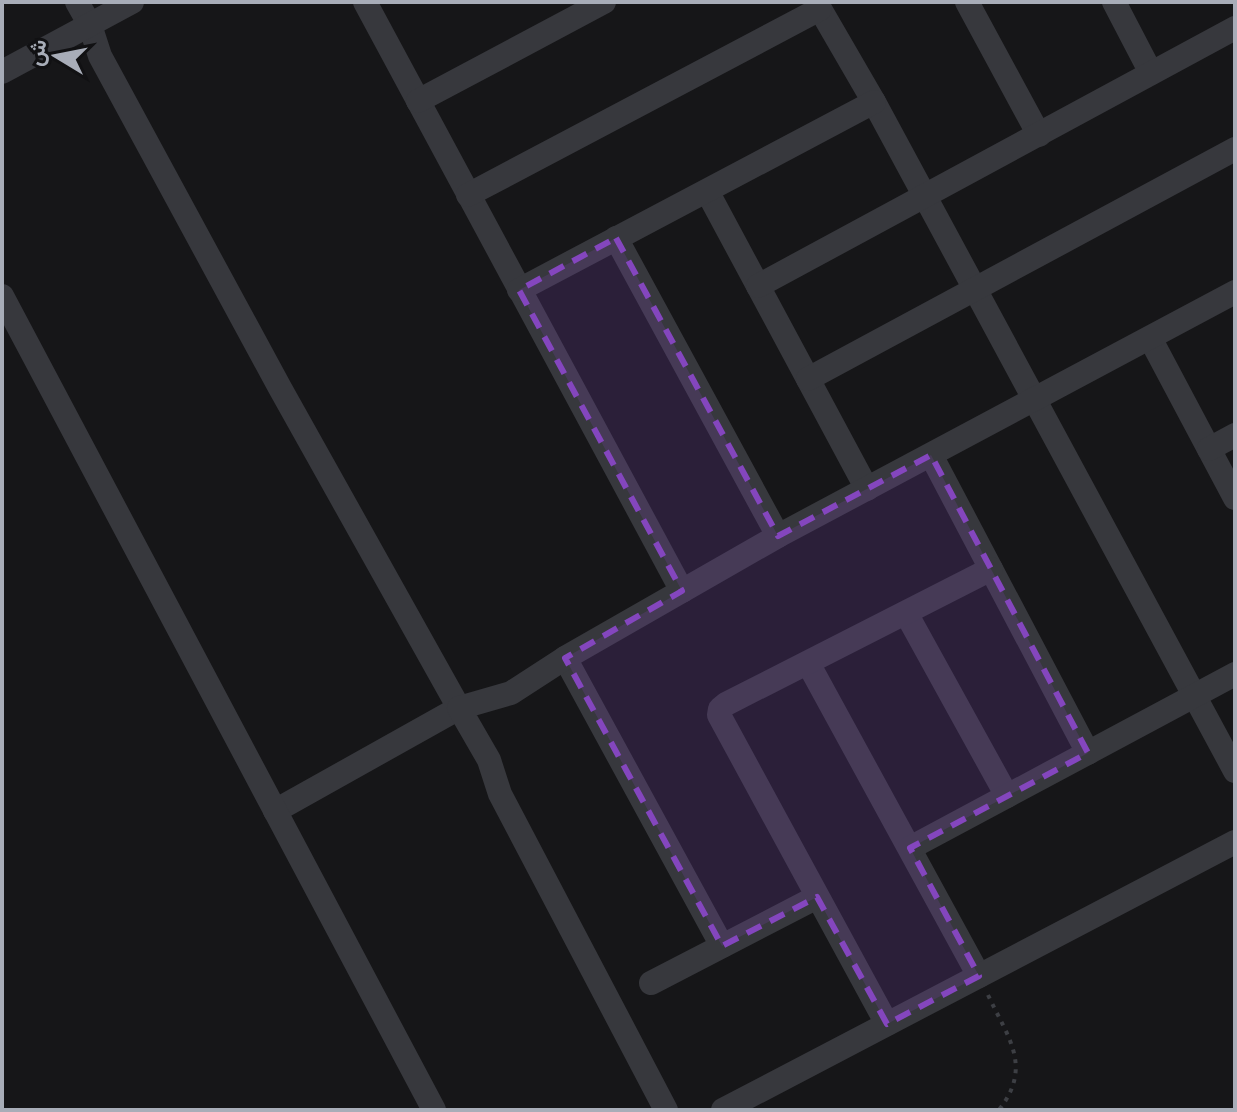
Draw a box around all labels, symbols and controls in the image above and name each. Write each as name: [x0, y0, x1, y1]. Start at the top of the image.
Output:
north arrow: [16, 16, 96, 96]
text: ش: [24, 38, 52, 68]

